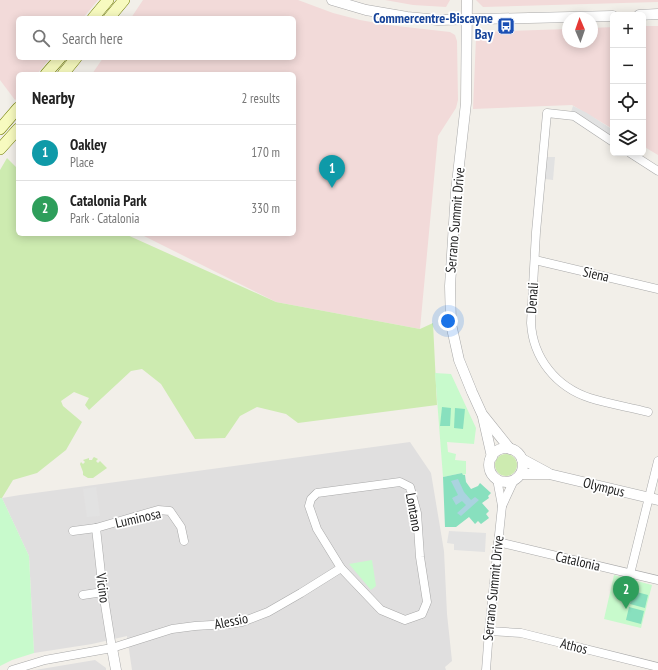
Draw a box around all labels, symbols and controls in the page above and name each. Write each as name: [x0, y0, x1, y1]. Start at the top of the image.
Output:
place label: Commercentre-Biscayne Bay: [373, 9, 493, 43]
north arrow: [562, 12, 598, 48]
map controls: [610, 12, 646, 156]
button: +: [610, 12, 646, 48]
search box: [16, 16, 296, 60]
bus stop icon: Commercentre-Biscayne Bay: [496, 16, 516, 36]
icon: search: [30, 27, 52, 49]
text: Search here: [62, 29, 123, 48]
button: −: [610, 48, 646, 84]
button: locate: [610, 84, 646, 120]
text: Nearby: [32, 87, 75, 109]
text: 2 results: [241, 90, 280, 107]
button: layers: [610, 120, 646, 156]
text: Oakley: [70, 135, 107, 154]
text: 1: [42, 144, 48, 161]
text: 170 m: [251, 144, 280, 161]
text: Place: [70, 154, 94, 171]
pin: 1: [319, 155, 345, 188]
street label: Serrano Summit Drive: [441, 166, 469, 273]
text: Catalonia Park: [70, 191, 147, 210]
text: 2: [42, 200, 48, 217]
text: 330 m: [251, 200, 280, 217]
text: Park · Catalonia: [70, 210, 139, 227]
street label: Siena: [581, 262, 611, 286]
street label: Denali: [522, 282, 542, 314]
your location: [438, 311, 458, 331]
street label: Olympus: [581, 473, 627, 501]
street label: Lontano: [402, 491, 426, 533]
street label: Luminosa: [113, 504, 163, 532]
street label: Serrano Summit Drive: [479, 534, 508, 642]
street label: Catalonia: [554, 547, 602, 575]
street label: Vicino: [92, 571, 114, 604]
pin: 2: [613, 576, 639, 609]
street label: Alessio: [212, 609, 250, 633]
street label: Athos: [559, 634, 590, 658]

